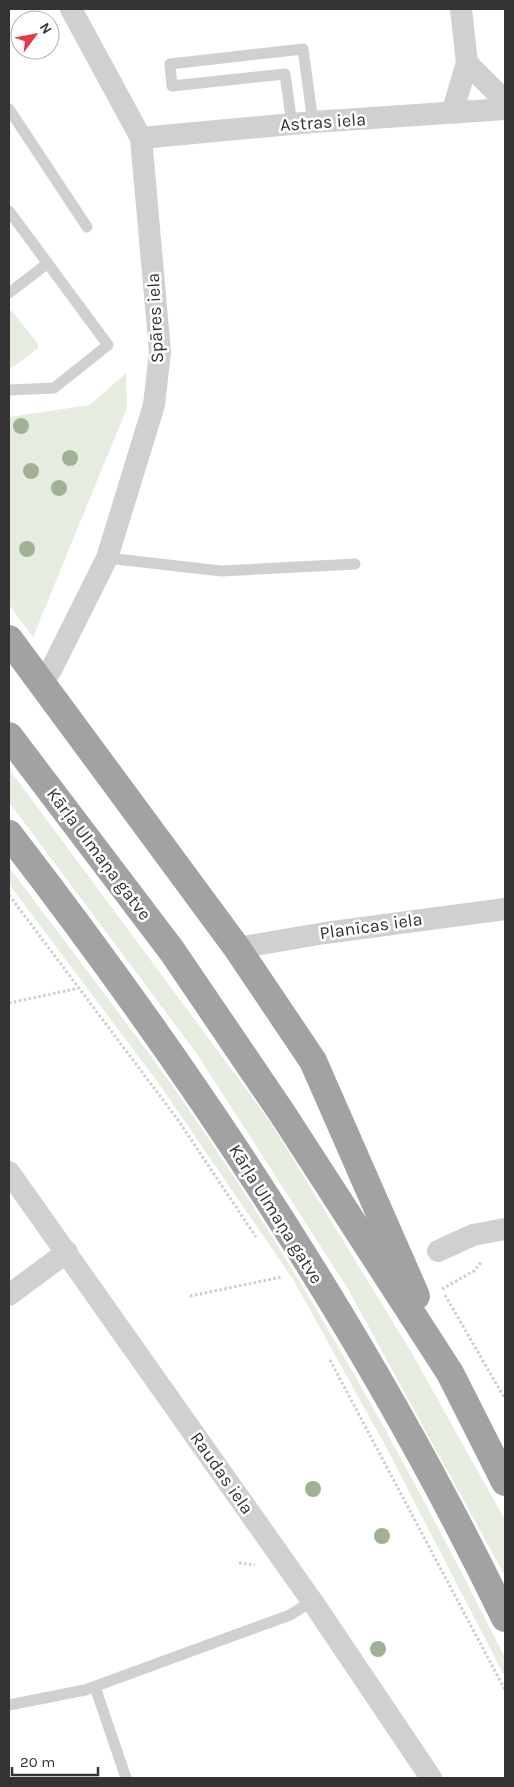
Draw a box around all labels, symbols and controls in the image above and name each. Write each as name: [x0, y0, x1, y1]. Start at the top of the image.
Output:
north arrow: [10, 10, 60, 60]
text: N: [36, 20, 55, 37]
street label: Astras iela: [279, 108, 367, 136]
street label: Spāres iela: [142, 272, 168, 364]
street label: Kārļa Ulmaņa gatve: [42, 783, 156, 925]
street label: Planīcas iela: [318, 908, 424, 944]
street label: Kārļa Ulmaņa gatve: [224, 1140, 328, 1288]
street label: Raudas iela: [186, 1427, 258, 1519]
scale bar: [12, 1744, 99, 1776]
text: 20 m: [20, 1753, 55, 1771]

